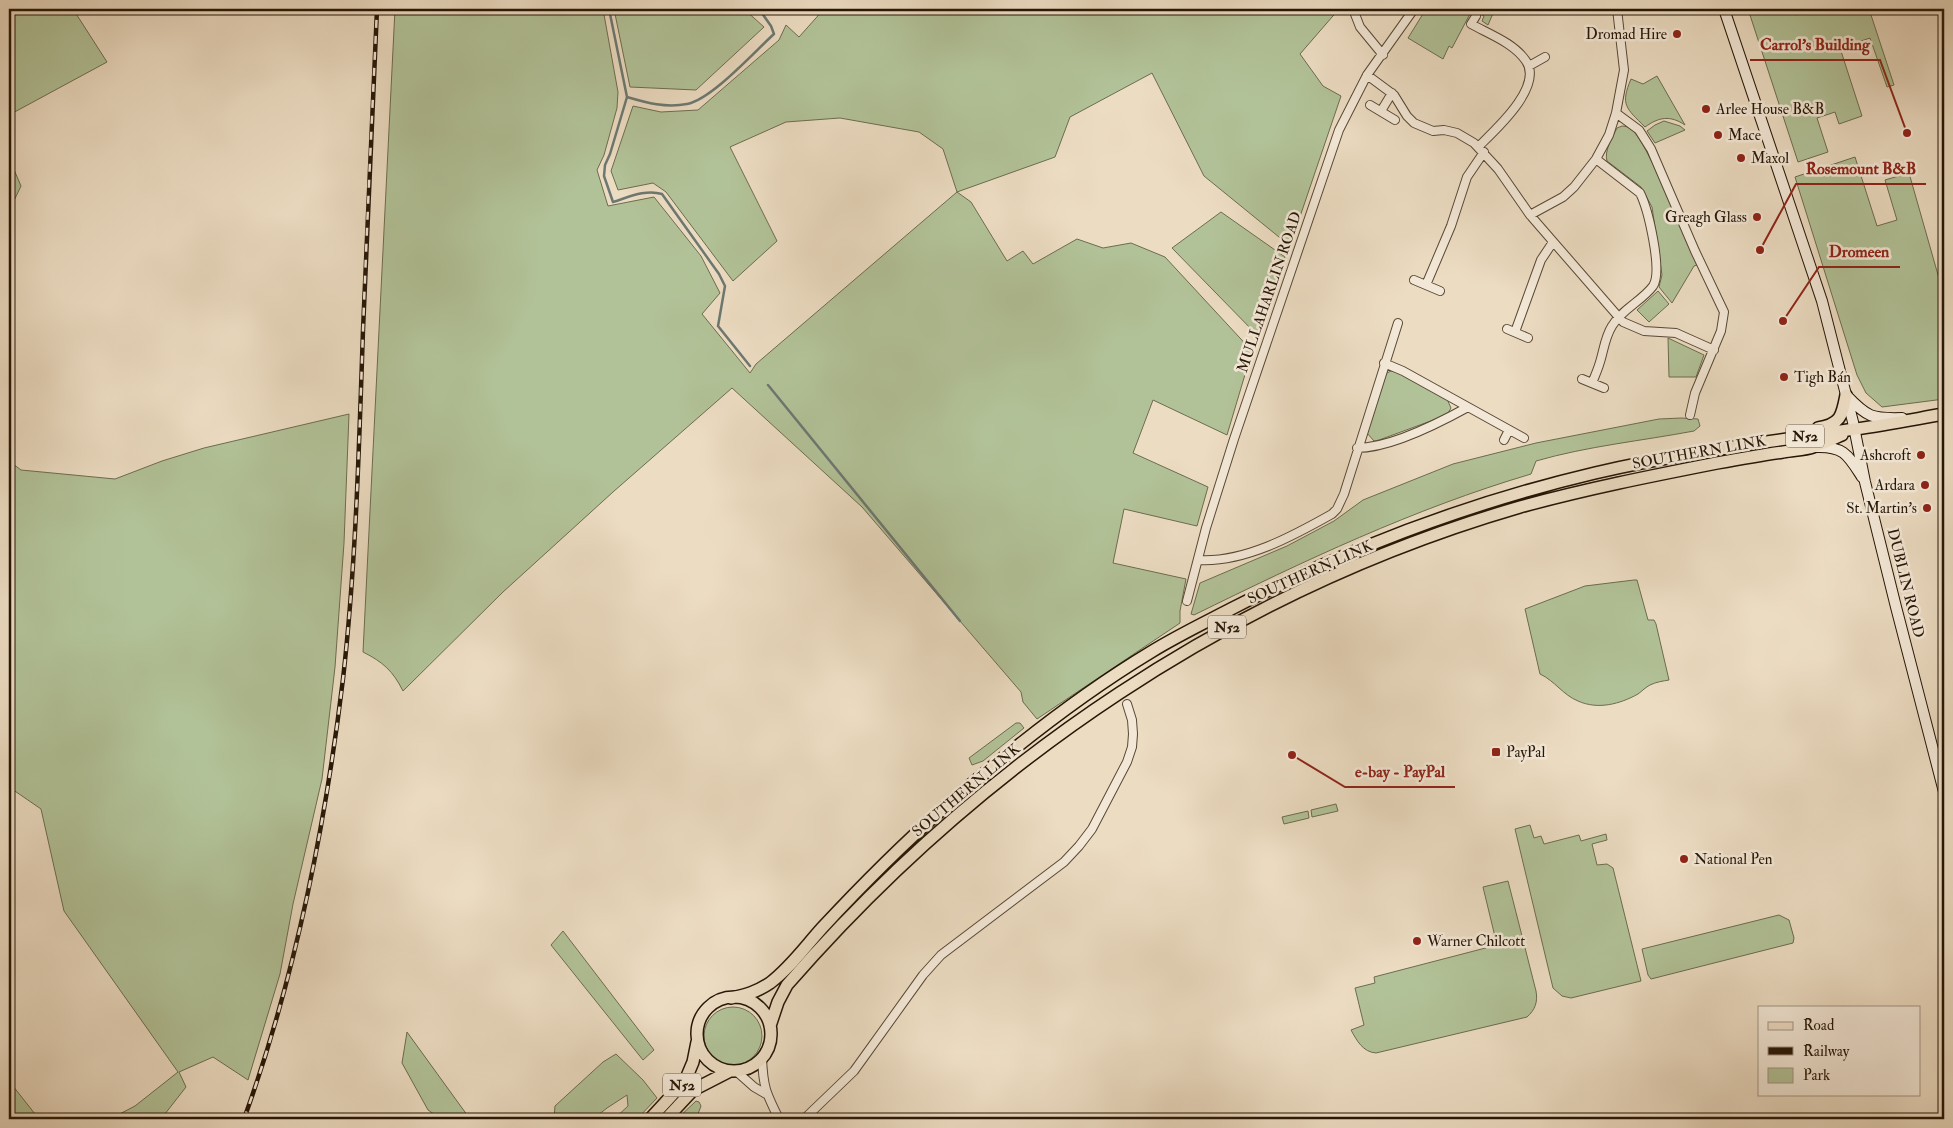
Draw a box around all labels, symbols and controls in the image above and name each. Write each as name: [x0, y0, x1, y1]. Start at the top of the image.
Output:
place label: Dromad Hire: [1586, 25, 1667, 44]
marker: Dromad Hire: [1671, 28, 1683, 40]
callout: Carrol's Building: [1750, 29, 1880, 60]
text: Carrol's Building: [1760, 35, 1871, 56]
place label: Arlee House B&B: [1715, 100, 1824, 119]
marker: Arlee House B&B: [1700, 103, 1712, 115]
place label: Mace: [1728, 126, 1761, 145]
marker: Mace: [1712, 129, 1724, 141]
place label: Maxol: [1751, 149, 1789, 168]
marker: Maxol: [1735, 152, 1747, 164]
callout: Rosemount B&B: [1796, 153, 1926, 184]
text: Rosemount B&B: [1806, 159, 1916, 179]
place label: Greagh Glass: [1665, 208, 1747, 227]
street label: MULLAHARLIN ROAD: [1233, 209, 1306, 375]
marker: Greagh Glass: [1751, 211, 1763, 223]
callout: Dromeen: [1819, 236, 1900, 267]
text: Dromeen: [1829, 242, 1890, 262]
place label: Tigh Bán: [1794, 368, 1851, 387]
marker: Tigh Bán: [1778, 371, 1790, 383]
road number: N52: [1786, 424, 1824, 448]
street label: SOUTHERN LINK: [1631, 431, 1768, 474]
place label: Ashcroft: [1859, 446, 1911, 465]
marker: Ashcroft: [1915, 449, 1927, 461]
place label: Ardara: [1874, 476, 1916, 495]
marker: Ardara: [1919, 479, 1931, 491]
place label: St. Martin's: [1846, 499, 1917, 518]
marker: St. Martin's: [1921, 502, 1933, 514]
street label: DUBLIN ROAD: [1883, 526, 1928, 640]
street label: SOUTHERN LINK: [1244, 536, 1376, 609]
road number: N52: [1208, 616, 1246, 638]
street label: SOUTHERN LINK: [908, 739, 1025, 841]
place label: PayPal: [1506, 743, 1545, 762]
marker: PayPal: [1490, 746, 1502, 758]
callout: e-bay - PayPal: [1345, 756, 1455, 787]
text: e-bay - PayPal: [1355, 762, 1446, 783]
place label: National Pen: [1694, 850, 1773, 869]
marker: National Pen: [1678, 853, 1690, 865]
place label: Warner Chilcott: [1426, 932, 1525, 951]
marker: Warner Chilcott: [1411, 935, 1423, 947]
legend: [1758, 1006, 1920, 1096]
text: Road: [1803, 1016, 1835, 1035]
text: Railway: [1803, 1042, 1850, 1061]
text: Park: [1803, 1066, 1830, 1085]
road number: N52: [663, 1074, 701, 1096]

